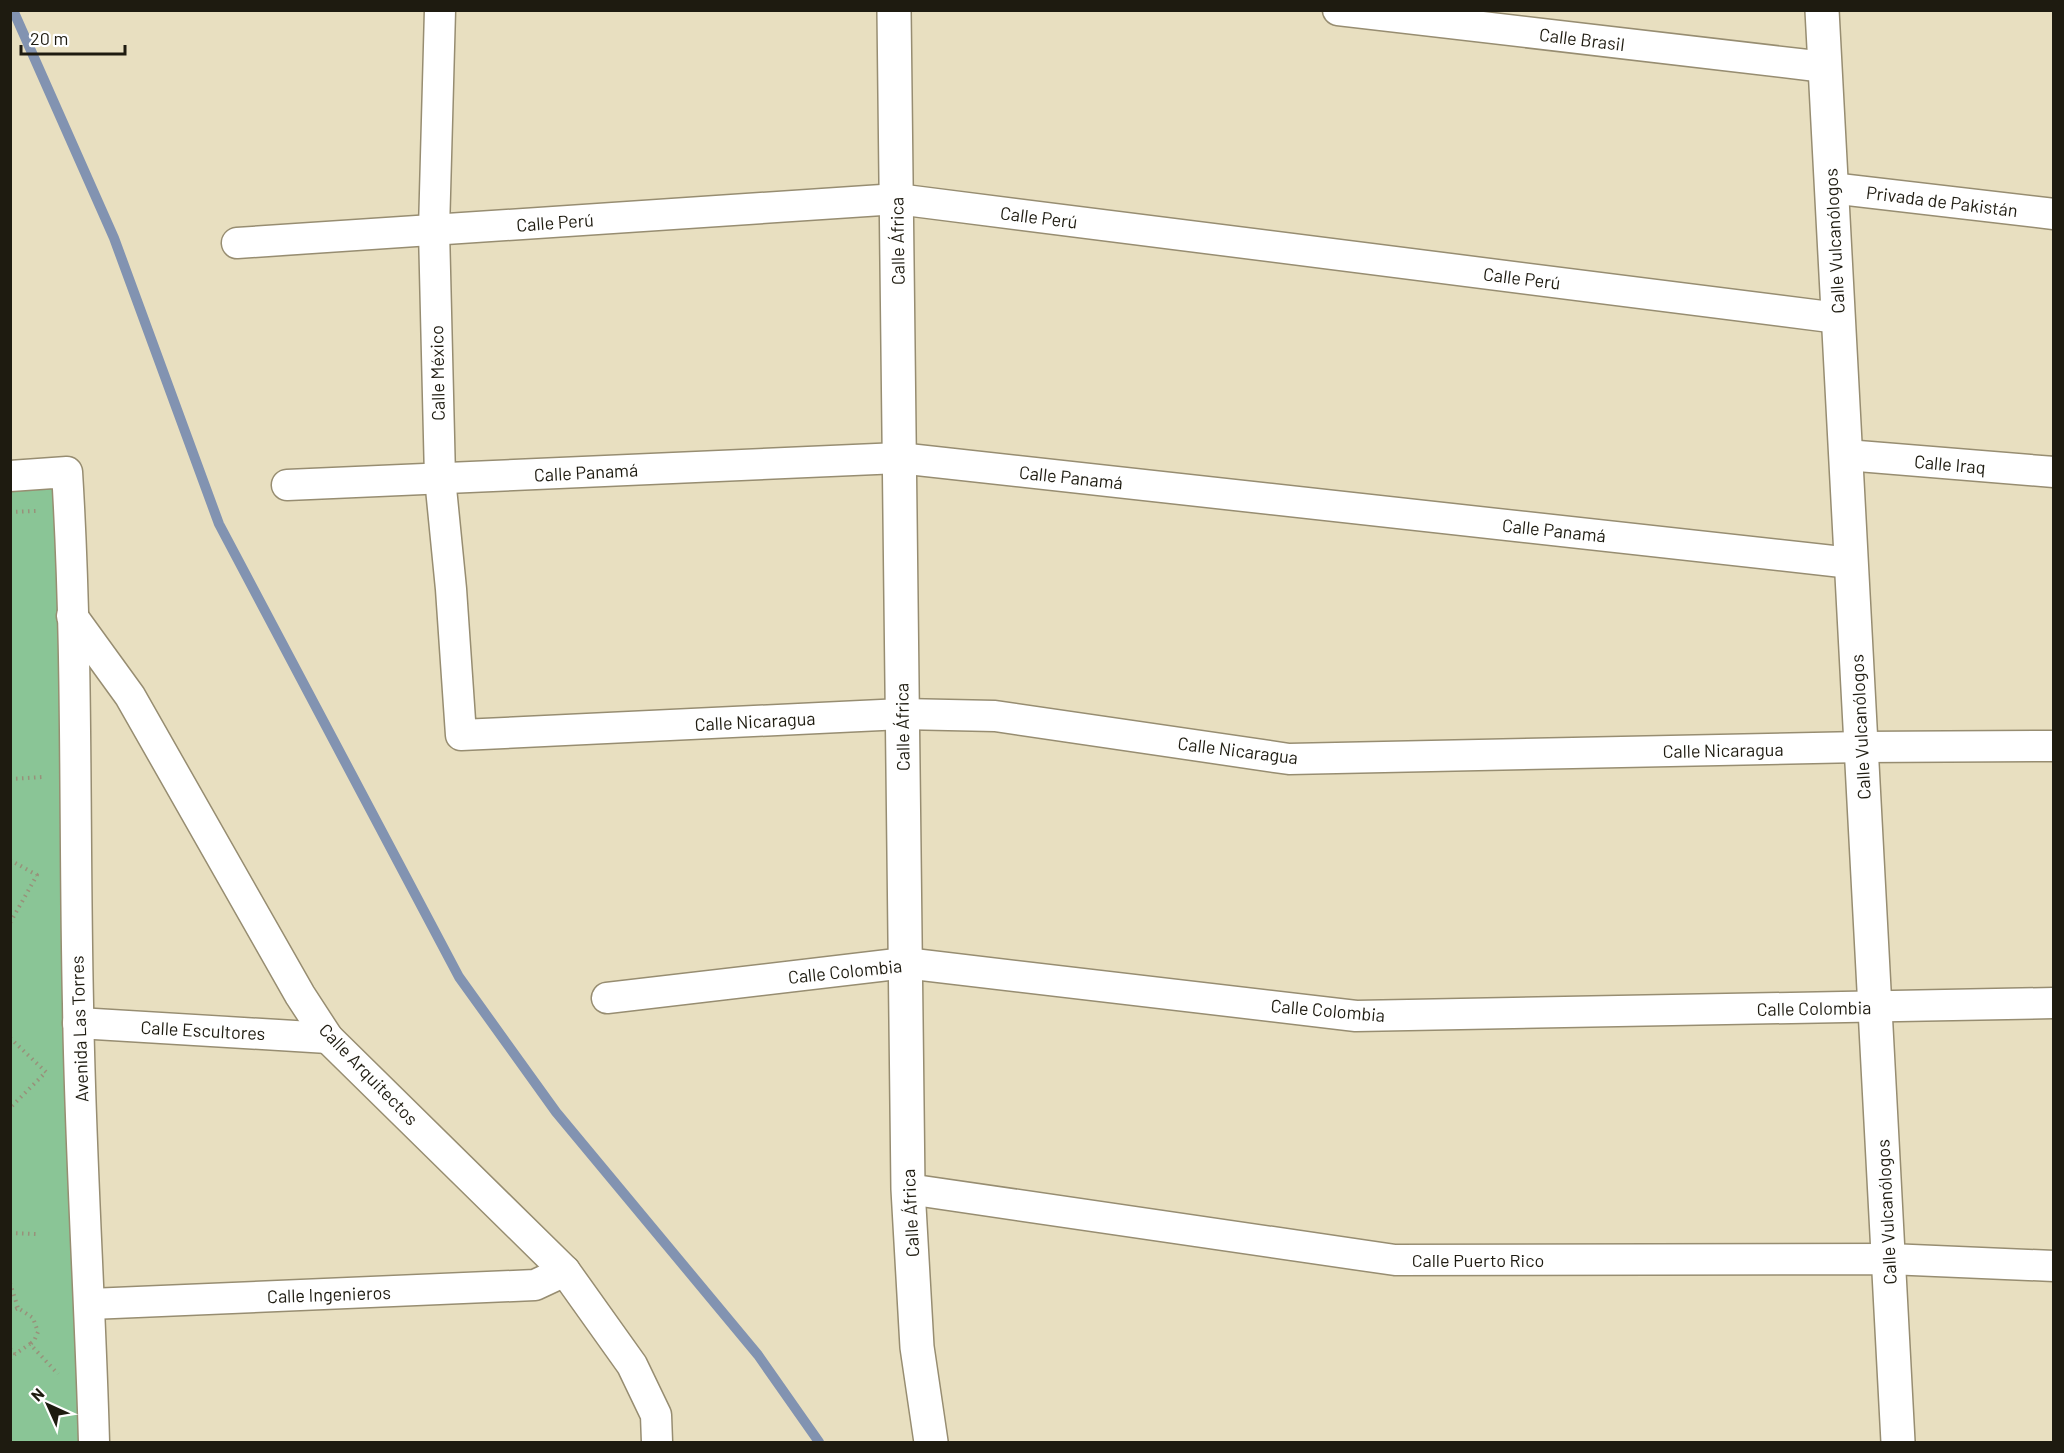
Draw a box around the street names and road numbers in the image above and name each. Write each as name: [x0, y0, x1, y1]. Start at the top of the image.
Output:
street label: Calle Brasil: [1538, 23, 1626, 55]
street label: Calle Vulcanólogos: [1819, 168, 1849, 314]
street label: Privada de Pakistán: [1865, 181, 2019, 221]
street label: Calle África: [885, 197, 909, 285]
street label: Calle Perú: [999, 201, 1079, 233]
street label: Calle Perú: [515, 208, 595, 236]
street label: Calle Perú: [1482, 262, 1562, 294]
street label: Calle México: [425, 325, 449, 421]
street label: Calle Iraq: [1913, 450, 1987, 478]
street label: Calle Panamá: [533, 458, 639, 486]
street label: Calle Panamá: [1018, 461, 1124, 493]
street label: Calle Panamá: [1501, 514, 1607, 546]
street label: Calle Vulcanólogos: [1845, 654, 1875, 800]
street label: Calle África: [890, 683, 914, 771]
street label: Calle Nicaragua: [694, 707, 816, 735]
street label: Calle Nicaragua: [1177, 732, 1299, 768]
street label: Calle Nicaragua: [1662, 738, 1784, 762]
street label: Calle Colombia: [787, 954, 903, 988]
street label: Avenida Las Torres: [65, 955, 93, 1103]
street label: Calle Colombia: [1270, 994, 1386, 1026]
street label: Calle Colombia: [1757, 996, 1871, 1020]
street label: Calle Escultores: [140, 1016, 266, 1044]
street label: Calle Arquitectos: [315, 1019, 423, 1129]
street label: Calle Vulcanólogos: [1871, 1139, 1901, 1285]
street label: Calle África: [897, 1168, 923, 1258]
street label: Calle Puerto Rico: [1412, 1249, 1544, 1271]
street label: Calle Ingenieros: [267, 1281, 391, 1307]

